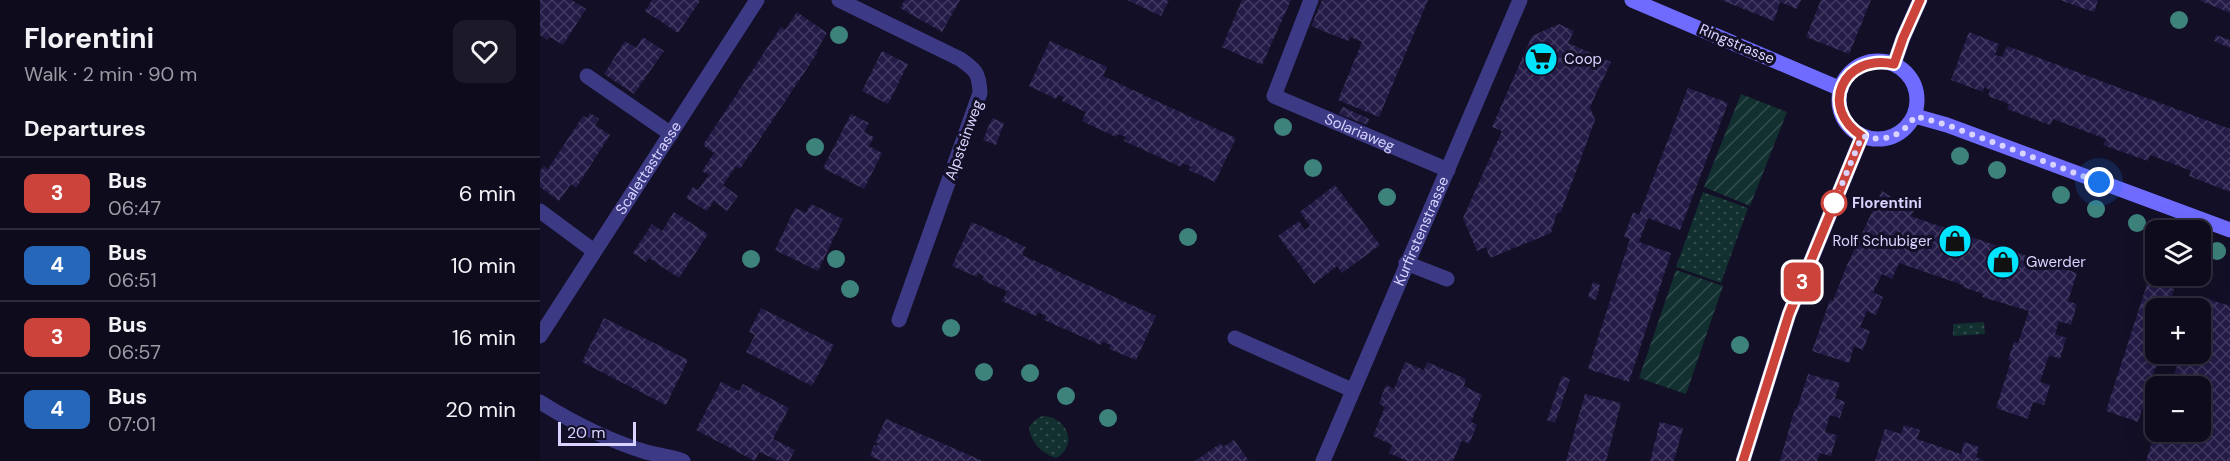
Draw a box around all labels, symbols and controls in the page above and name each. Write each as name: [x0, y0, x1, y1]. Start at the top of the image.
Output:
street label: Ringstrasse: [1696, 19, 1778, 69]
text: Florentini: [24, 20, 154, 57]
button: heart: [453, 20, 516, 83]
supermarket icon: Coop: [1523, 41, 1559, 77]
place label: Coop: [1564, 49, 1602, 69]
text: Walk · 2 min · 90 m: [24, 61, 197, 87]
street label: Alpsteinweg: [940, 97, 988, 183]
street label: Solariaweg: [1322, 109, 1398, 156]
text: Departures: [24, 114, 146, 143]
street label: Scalettastrasse: [611, 117, 686, 219]
text: Bus: [108, 166, 147, 195]
your location: [2084, 167, 2114, 197]
street label: Kurfirstenstrasse: [1389, 173, 1453, 289]
text: 3: [51, 179, 63, 207]
text: 6 min: [459, 179, 516, 208]
marker: Florentini: [1821, 190, 1847, 216]
place label: Florentini: [1852, 193, 1922, 213]
text: 06:47: [108, 195, 161, 221]
map controls: [2145, 220, 2211, 442]
button: layers: [2145, 220, 2211, 286]
shop icon: Rolf Schubiger: [1937, 223, 1973, 259]
place label: Rolf Schubiger: [1833, 231, 1932, 251]
text: Bus: [108, 238, 147, 267]
shop icon: Gwerder: [1985, 244, 2021, 280]
text: 4: [50, 251, 64, 279]
text: 10 min: [451, 251, 516, 280]
place label: Gwerder: [2026, 252, 2086, 272]
line badge: 3: [1782, 262, 1822, 302]
text: 06:51: [108, 267, 157, 293]
text: 3: [1796, 268, 1808, 296]
button: +: [2145, 298, 2211, 364]
text: Bus: [108, 310, 147, 339]
text: 3: [51, 323, 63, 351]
text: 16 min: [452, 323, 516, 352]
text: 06:57: [108, 339, 161, 365]
button: −: [2145, 376, 2211, 442]
text: Bus: [108, 382, 147, 411]
text: 4: [50, 395, 64, 423]
text: 20 min: [445, 395, 516, 424]
text: 07:01: [108, 411, 156, 437]
scale bar: [558, 419, 636, 446]
text: 20 m: [567, 422, 606, 443]

